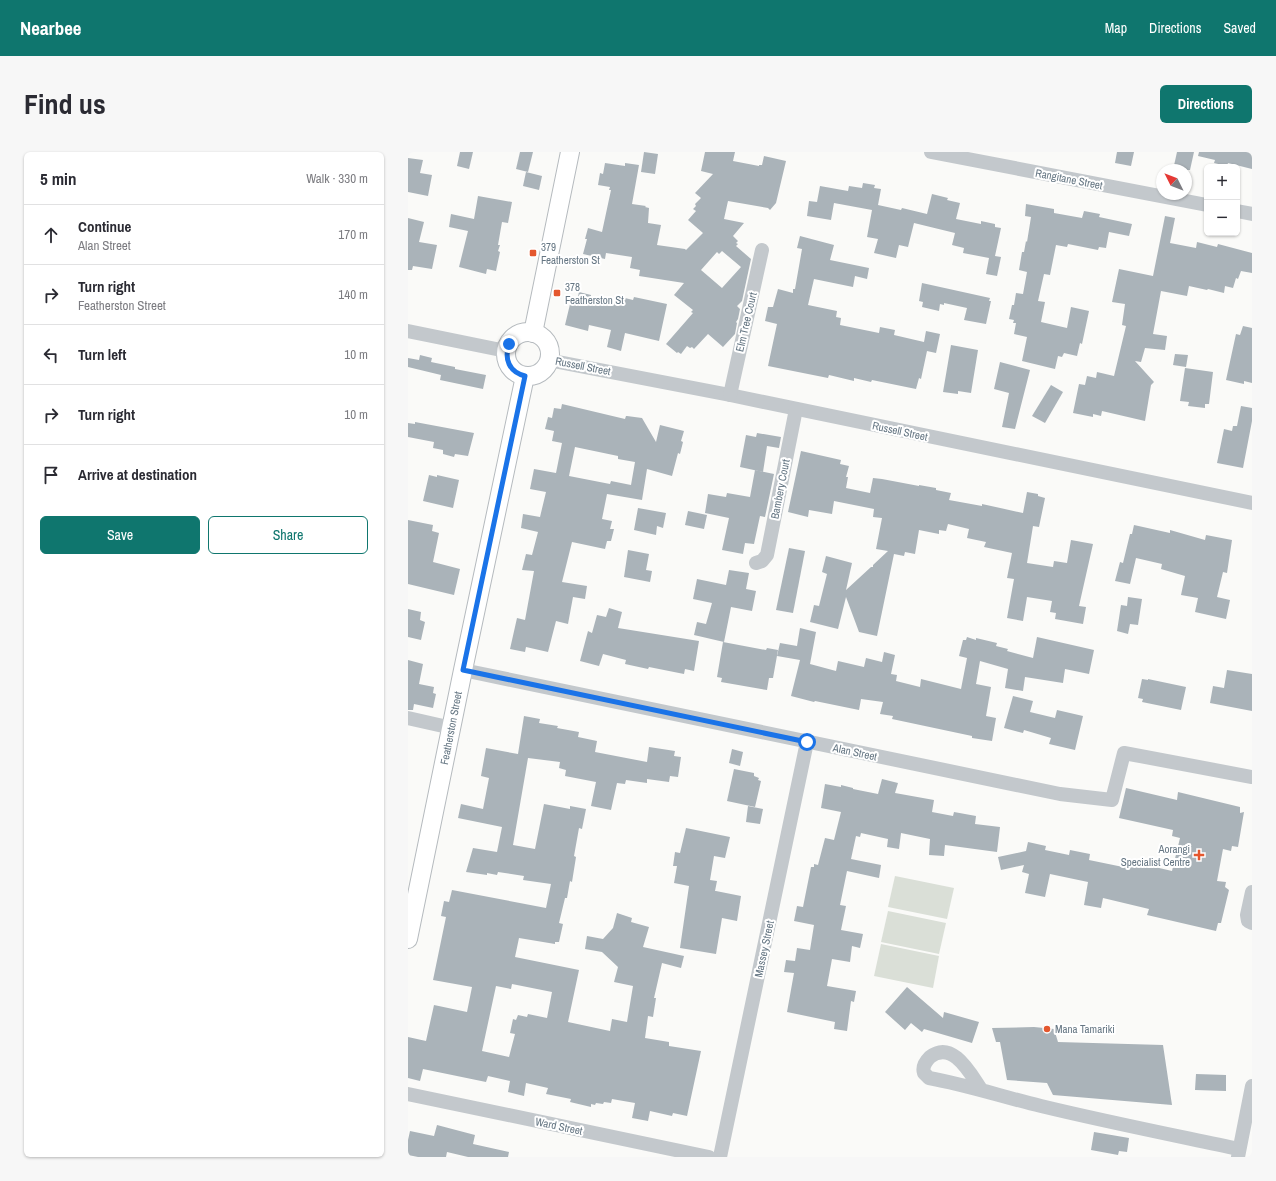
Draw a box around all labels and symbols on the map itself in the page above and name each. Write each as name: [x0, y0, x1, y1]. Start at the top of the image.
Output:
north arrow: [1156, 164, 1192, 200]
street label: Rangitane Street: [1034, 166, 1104, 192]
place label: 379 Featherston St: [541, 240, 600, 267]
marker: 379 Featherston St: [528, 248, 538, 258]
place label: 378 Featherston St: [565, 280, 624, 307]
marker: 378 Featherston St: [552, 288, 562, 298]
street label: Elm Tree Court: [732, 290, 760, 353]
route end: [500, 335, 518, 353]
street label: Russell Street: [554, 354, 612, 378]
street label: Russell Street: [871, 418, 929, 444]
street label: Bambery Court: [767, 457, 793, 520]
street label: Featherston Street: [437, 690, 465, 766]
route start: [798, 733, 816, 751]
street label: Alan Street: [831, 740, 879, 764]
place label: Aorangi Specialist Centre: [1121, 842, 1190, 869]
marker: Aorangi Specialist Centre: [1193, 849, 1205, 861]
street label: Massey Street: [751, 919, 777, 979]
place label: Mana Tamariki: [1055, 1022, 1115, 1036]
marker: Mana Tamariki: [1042, 1024, 1052, 1034]
street label: Ward Street: [534, 1114, 584, 1138]

